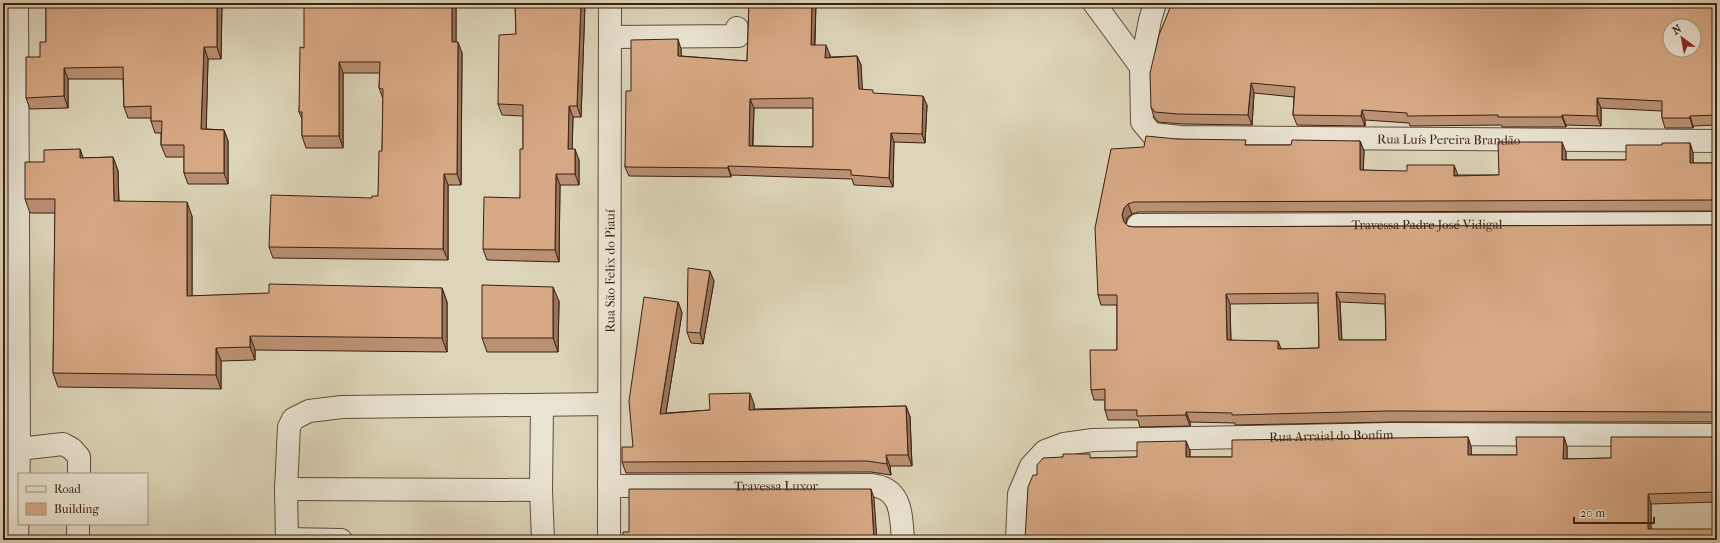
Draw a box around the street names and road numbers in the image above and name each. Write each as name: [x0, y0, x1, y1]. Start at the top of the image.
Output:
street label: Rua Luís Pereira Brandão: [1377, 131, 1521, 148]
street label: Rua São Felix do Piauí: [602, 209, 618, 333]
street label: Travessa Padre José Vidigal: [1352, 217, 1503, 232]
street label: Rua Arraial do Bonfim: [1269, 427, 1394, 444]
street label: Travessa Luxor: [734, 478, 819, 494]

